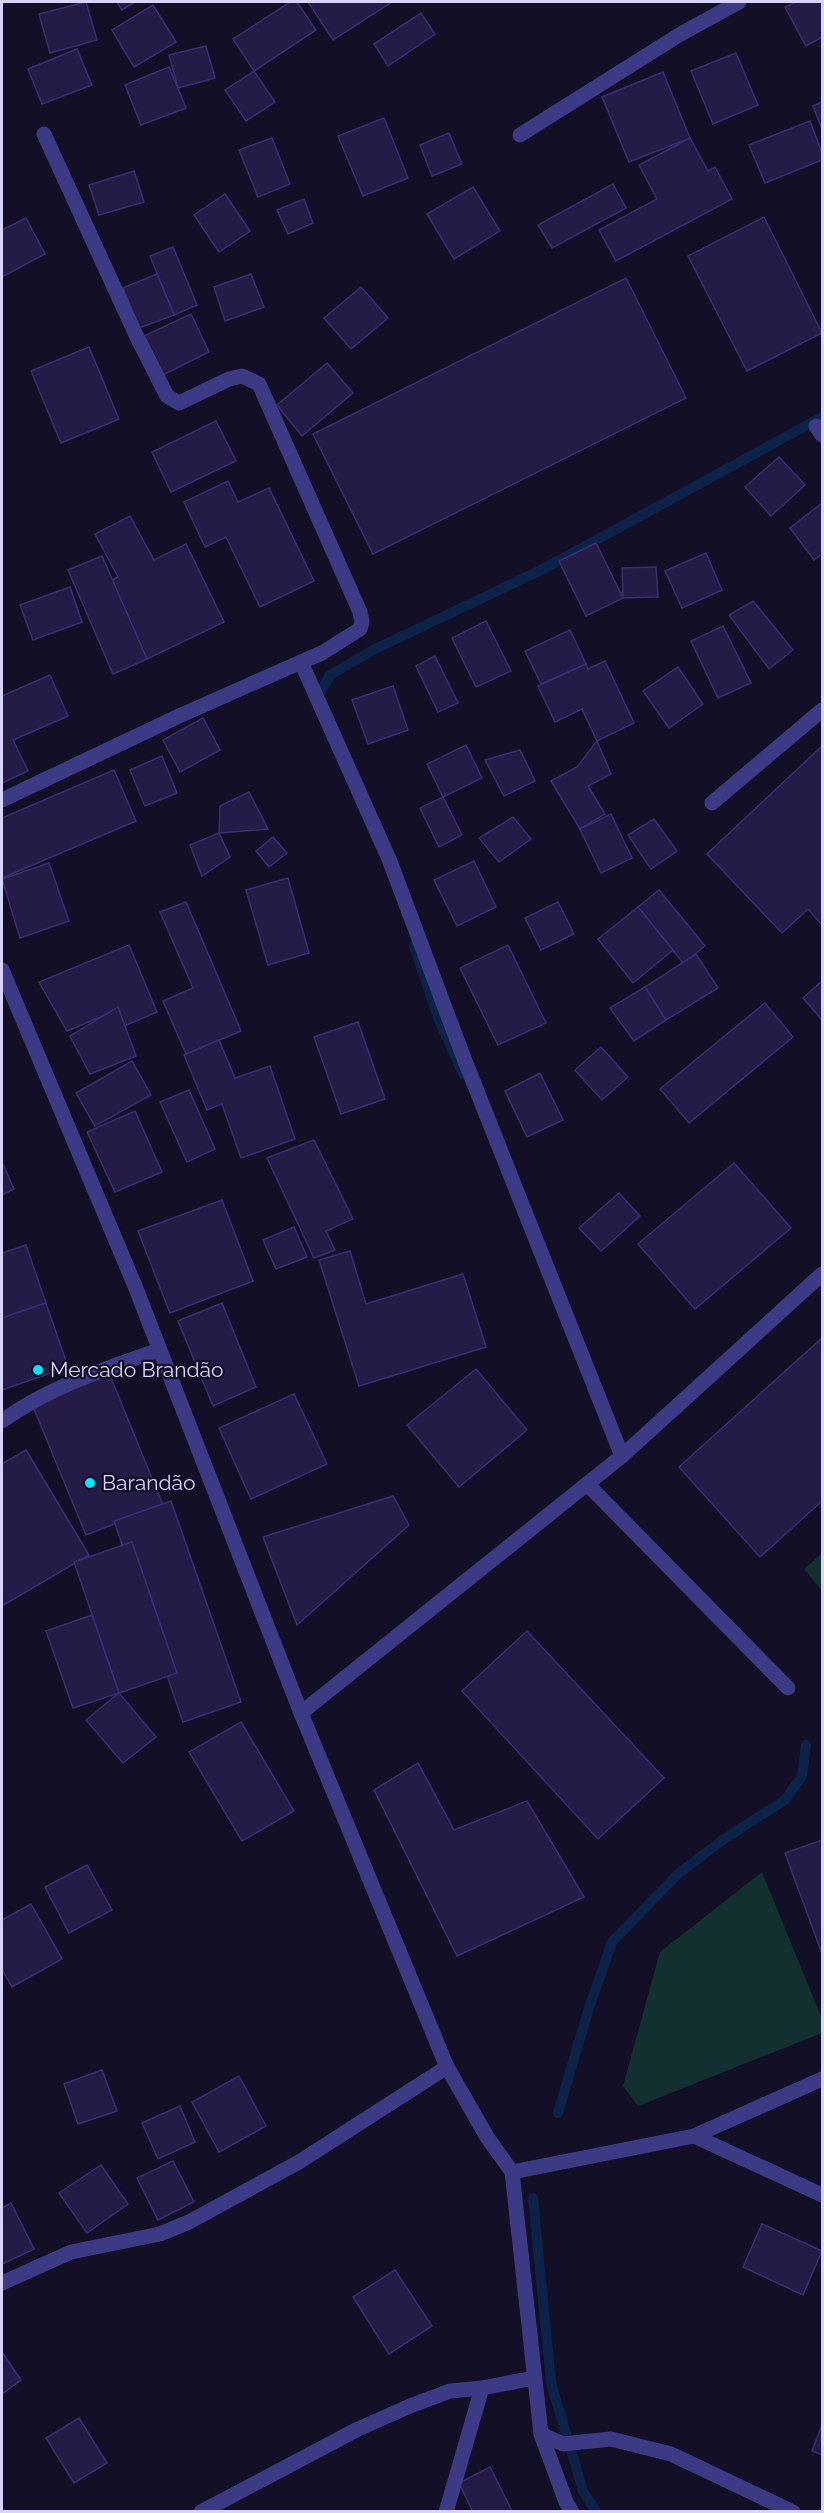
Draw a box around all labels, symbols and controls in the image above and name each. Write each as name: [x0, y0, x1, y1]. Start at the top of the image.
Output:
place label: Mercado Brandão: [50, 1357, 224, 1382]
marker: Mercado Brandão: [31, 1363, 45, 1377]
place label: Barandão: [102, 1470, 195, 1495]
marker: Barandão: [83, 1476, 97, 1490]

